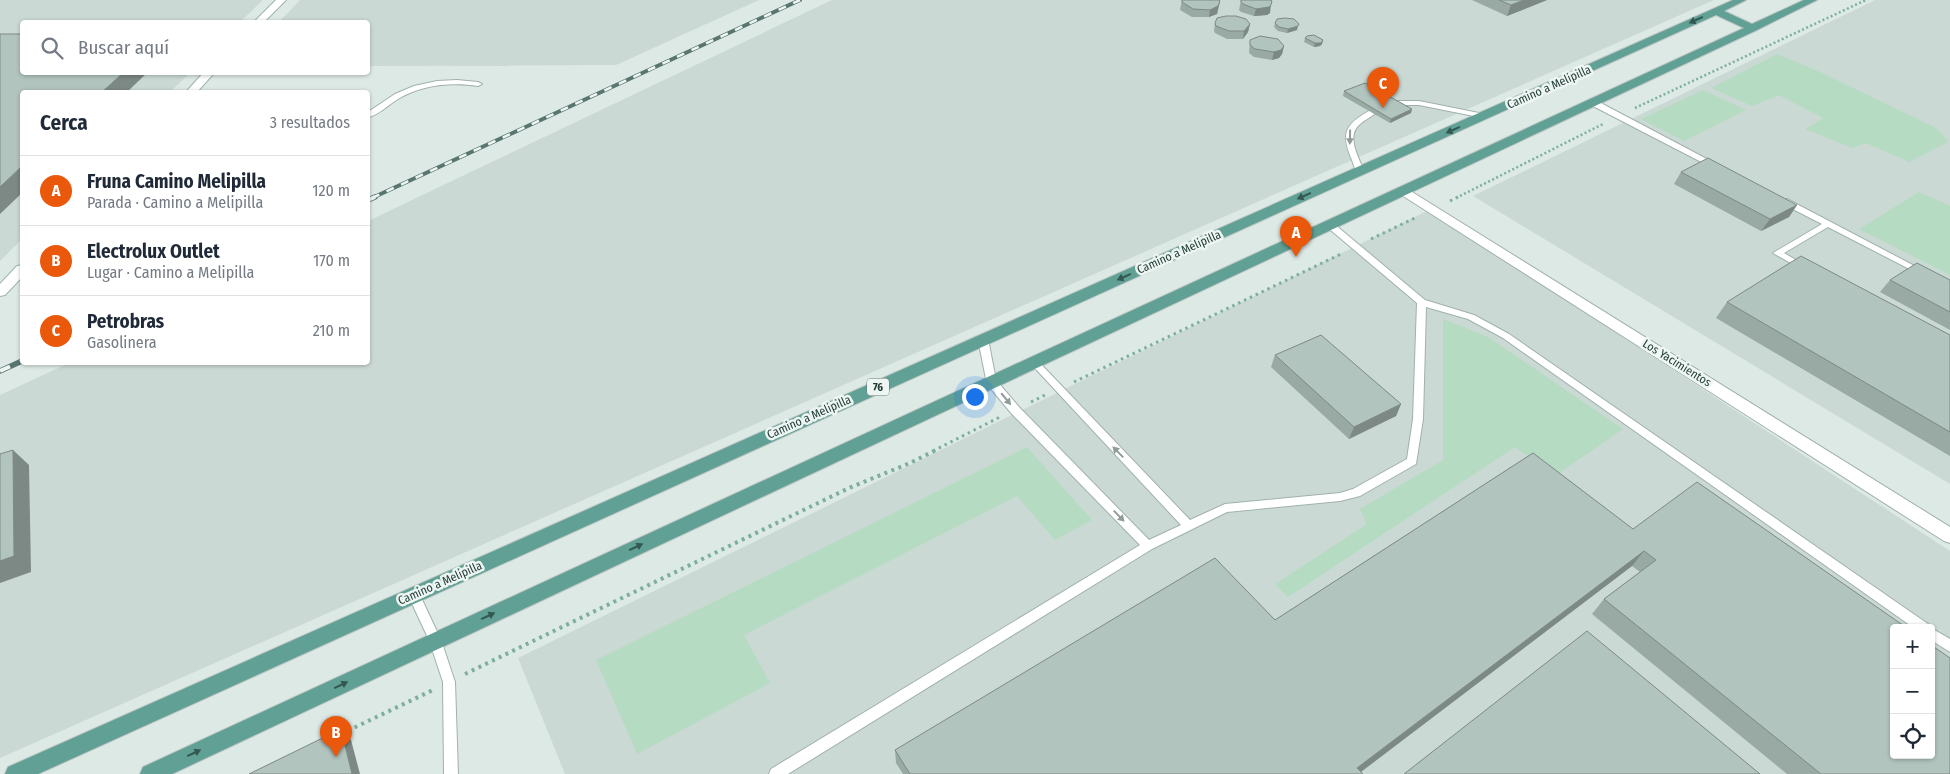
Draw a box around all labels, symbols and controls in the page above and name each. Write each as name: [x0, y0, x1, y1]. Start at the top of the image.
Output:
one-way arrow: [1689, 16, 1703, 24]
search box: [20, 20, 370, 75]
icon: search: [38, 34, 66, 62]
text: Buscar aquí: [78, 36, 169, 59]
street label: Camino a Melipilla: [1505, 62, 1593, 112]
pin: C: [1367, 67, 1399, 108]
text: Cerca: [40, 110, 88, 136]
text: 3 resultados: [270, 113, 350, 132]
one-way arrow: [1446, 127, 1460, 135]
one-way arrow: [1346, 129, 1354, 145]
text: Fruna Camino Melipilla: [87, 170, 266, 193]
text: A: [52, 181, 60, 200]
text: 120 m: [312, 181, 350, 200]
text: Parada · Camino a Melipilla: [87, 193, 263, 212]
one-way arrow: [1297, 193, 1311, 201]
pin: A: [1280, 216, 1312, 257]
street label: Camino a Melipilla: [1135, 227, 1223, 277]
text: Electrolux Outlet: [87, 240, 220, 263]
text: B: [52, 251, 60, 270]
text: 170 m: [313, 251, 350, 270]
text: Lugar · Camino a Melipilla: [87, 263, 254, 282]
one-way arrow: [1117, 273, 1131, 281]
text: Petrobras: [87, 310, 164, 333]
text: C: [52, 321, 60, 340]
text: 210 m: [313, 321, 350, 340]
text: Gasolinera: [87, 333, 157, 352]
street label: Los Yacimientos: [1640, 336, 1714, 390]
road number: 76: [867, 378, 889, 396]
your location: [962, 384, 988, 410]
street label: Camino a Melipilla: [765, 392, 853, 442]
one-way arrow: [1000, 393, 1011, 406]
one-way arrow: [1112, 446, 1124, 458]
one-way arrow: [1113, 510, 1125, 522]
one-way arrow: [628, 543, 643, 551]
street label: Camino a Melipilla: [396, 558, 484, 608]
one-way arrow: [481, 611, 495, 619]
map controls: [1890, 624, 1935, 759]
button: +: [1890, 624, 1935, 669]
button: −: [1890, 669, 1935, 714]
one-way arrow: [334, 680, 348, 688]
button: locate: [1890, 714, 1935, 759]
pin: B: [320, 716, 352, 757]
one-way arrow: [187, 749, 201, 757]

